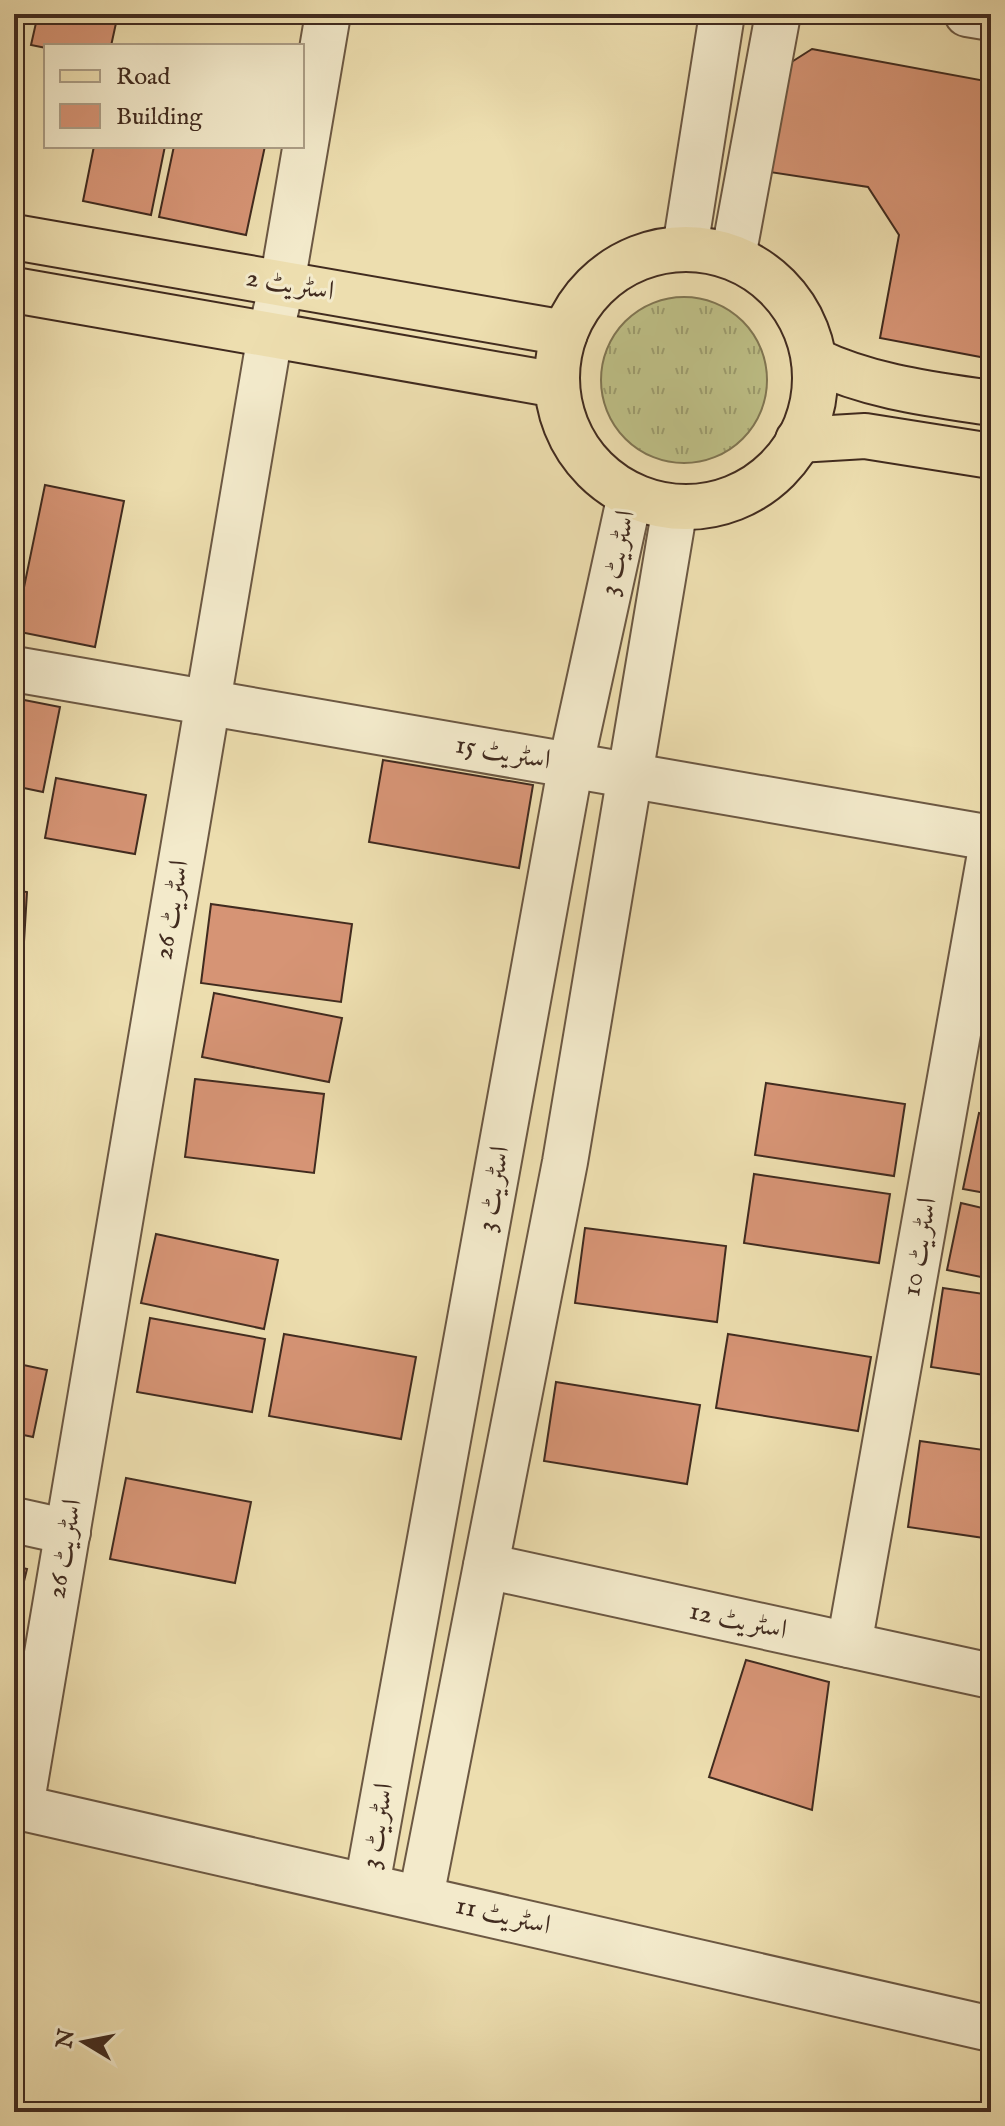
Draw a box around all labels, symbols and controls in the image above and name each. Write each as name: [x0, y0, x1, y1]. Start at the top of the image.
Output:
legend: [44, 44, 304, 148]
text: Road: [116, 62, 170, 93]
text: Building: [116, 102, 203, 133]
street label: اسٹریٹ 2: [243, 260, 337, 310]
street label: اسٹریٹ 3: [592, 507, 644, 599]
street label: اسٹریٹ 15: [453, 727, 553, 779]
street label: اسٹریٹ 26: [146, 857, 198, 963]
street label: اسٹریٹ 3: [469, 1144, 519, 1234]
street label: اسٹریٹ 10: [894, 1195, 946, 1299]
street label: اسٹریٹ 26: [39, 1496, 91, 1602]
street label: اسٹریٹ 12: [686, 1594, 790, 1648]
street label: اسٹریٹ 3: [353, 1781, 403, 1871]
street label: اسٹریٹ 11: [452, 1888, 554, 1944]
north arrow: [44, 2002, 124, 2082]
text: N: [51, 2027, 82, 2052]

